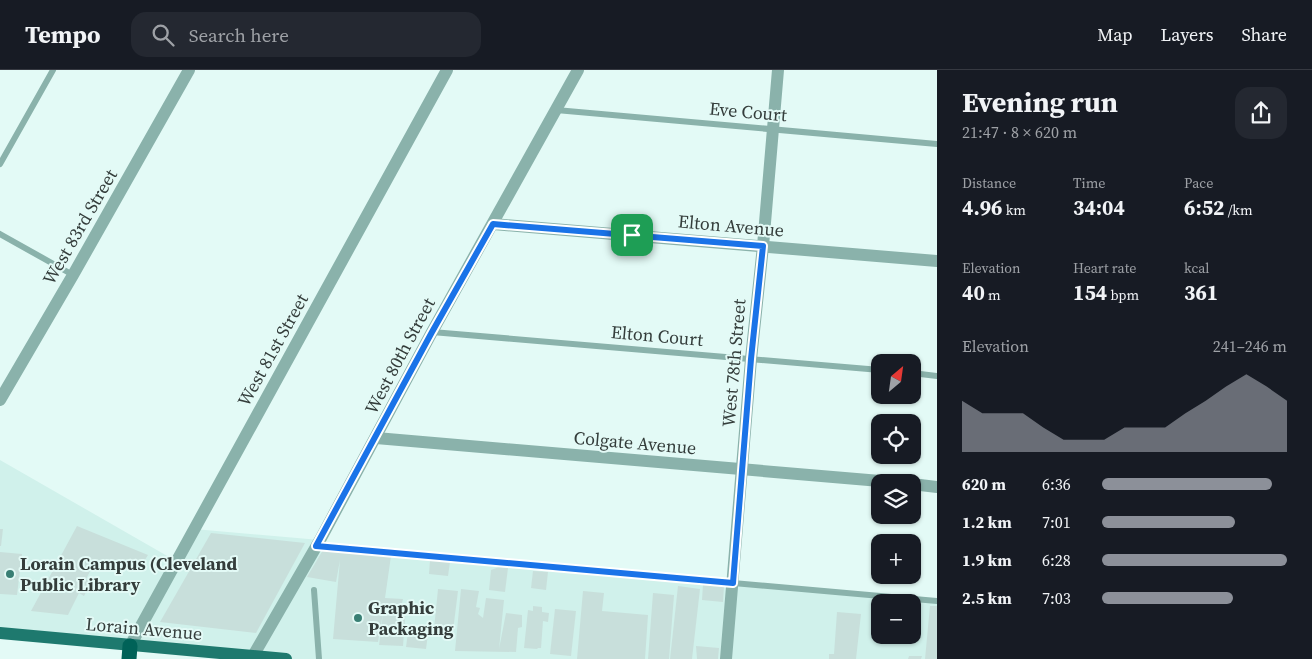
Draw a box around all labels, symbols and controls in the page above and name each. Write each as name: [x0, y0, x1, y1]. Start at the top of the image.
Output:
search box: [131, 12, 481, 57]
text: Tempo: [25, 18, 101, 51]
icon: search: [149, 21, 177, 49]
text: Search here: [189, 22, 289, 48]
text: Map: [1097, 22, 1132, 47]
text: Layers: [1160, 22, 1213, 47]
text: Share: [1241, 22, 1287, 47]
text: Evening run: [962, 83, 1118, 121]
button: share: [1235, 87, 1287, 139]
street label: Eve Court: [708, 96, 788, 127]
text: 21:47 · 8 × 620 m: [962, 121, 1077, 143]
street label: West 83rd Street: [36, 164, 123, 289]
text: Distance: [962, 173, 1016, 193]
text: Time: [1073, 173, 1105, 193]
text: Pace: [1184, 173, 1213, 193]
text: 4.96: [962, 193, 1002, 222]
text: 34:04: [1073, 193, 1125, 222]
text: 6:52: [1184, 193, 1224, 222]
text: km: [1002, 200, 1026, 220]
text: /km: [1224, 200, 1253, 220]
street label: Elton Avenue: [677, 208, 785, 243]
pin: [611, 214, 653, 256]
icon: arrive: [618, 221, 646, 249]
text: Elevation: [962, 258, 1020, 278]
text: Heart rate: [1073, 258, 1136, 278]
text: kcal: [1184, 258, 1210, 278]
text: 40: [962, 278, 985, 307]
text: 154: [1073, 278, 1107, 307]
text: 361: [1184, 278, 1218, 307]
text: m: [985, 285, 1001, 305]
text: bpm: [1107, 285, 1139, 305]
street label: West 81st Street: [231, 289, 314, 411]
street label: West 80th Street: [358, 293, 441, 418]
street label: West 78th Street: [715, 298, 752, 428]
street label: Elton Court: [610, 319, 704, 352]
text: Elevation: [962, 335, 1029, 357]
text: 241–246 m: [1213, 335, 1287, 357]
north arrow: [871, 354, 921, 404]
map controls: [871, 354, 921, 644]
button: locate: [871, 414, 921, 464]
street label: Colgate Avenue: [573, 425, 697, 460]
text: 620 m: [962, 473, 1006, 495]
text: 6:36: [1042, 473, 1071, 495]
button: layers: [871, 474, 921, 524]
text: 1.2 km: [962, 511, 1012, 533]
text: 7:01: [1042, 511, 1071, 533]
button: +: [871, 534, 921, 584]
text: 1.9 km: [962, 549, 1012, 571]
text: 6:28: [1042, 549, 1071, 571]
place label: Lorain Campus (Cleveland Public Library: [20, 551, 238, 597]
marker: Lorain Campus (Cleveland Public Library: [4, 568, 16, 580]
text: 2.5 km: [962, 587, 1012, 609]
text: 7:03: [1042, 587, 1071, 609]
button: −: [871, 594, 921, 644]
place label: Graphic Packaging: [368, 595, 454, 641]
street label: Lorain Avenue: [85, 611, 203, 646]
marker: Graphic Packaging: [352, 612, 364, 624]

